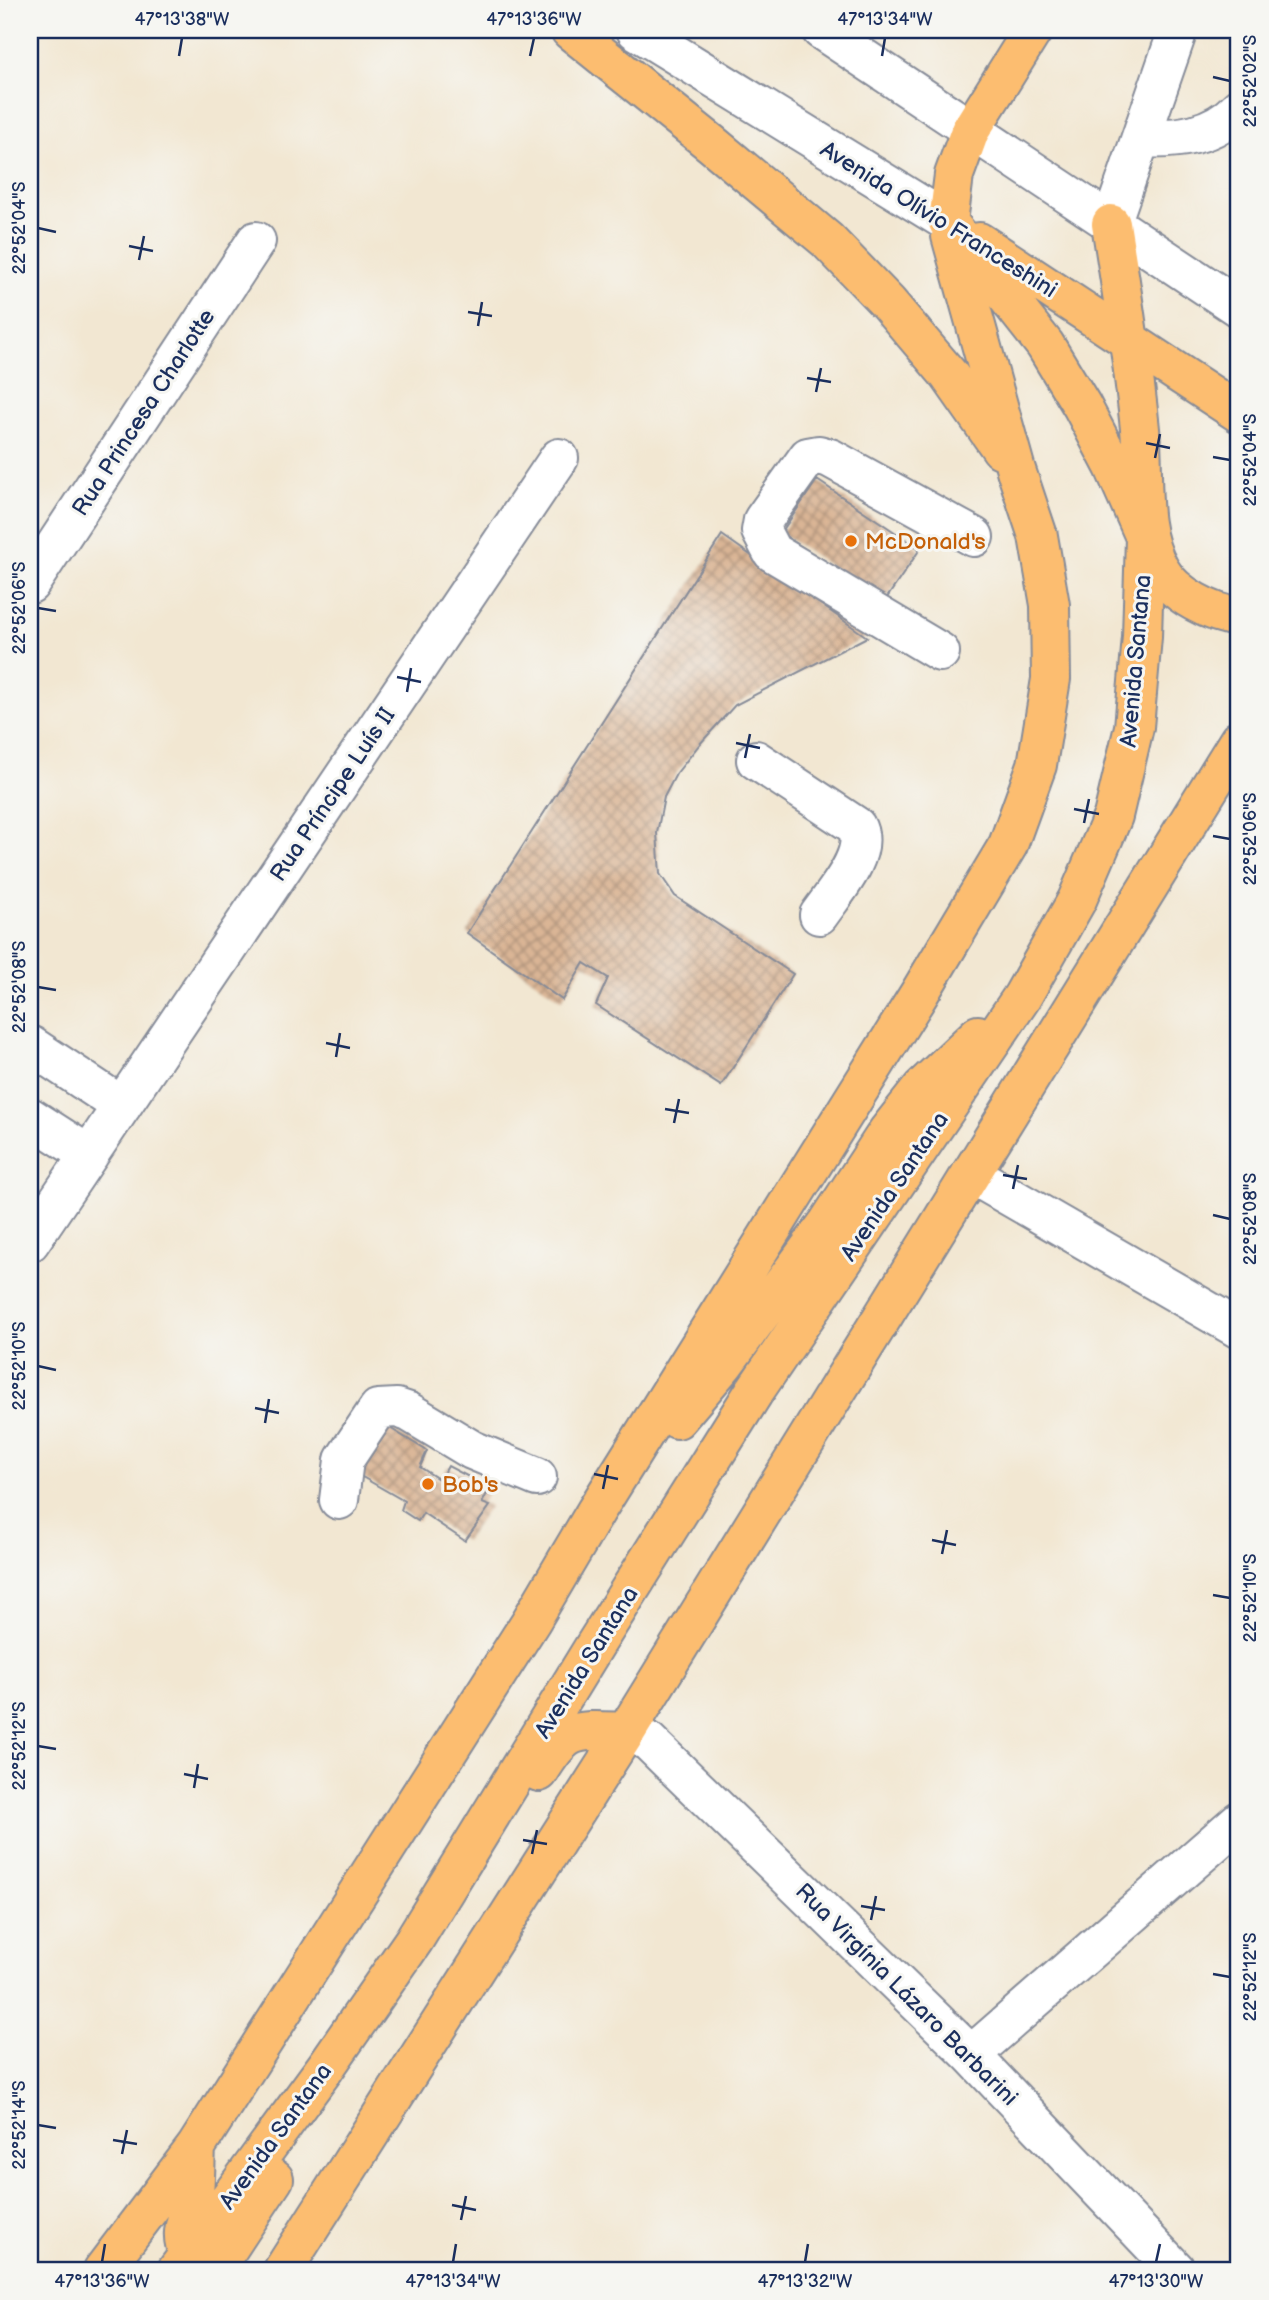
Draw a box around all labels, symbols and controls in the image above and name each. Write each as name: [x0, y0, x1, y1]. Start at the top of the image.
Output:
text: 47°13'38"W: [135, 9, 230, 30]
text: 47°13'36"W: [486, 9, 582, 30]
text: 47°13'34"W: [837, 9, 933, 30]
text: 22°52'02"S: [1240, 35, 1261, 127]
street label: Avenida Olívio Franceshini: [815, 135, 1062, 304]
text: 22°52'04"S: [9, 181, 30, 275]
street label: Rua Princesa Charlotte: [66, 304, 221, 521]
text: 22°52'04"S: [1240, 413, 1261, 507]
place label: McDonald's: [865, 528, 986, 556]
marker: McDonald's: [843, 533, 859, 549]
text: 22°52'06"S: [9, 561, 30, 655]
street label: Avenida Santana: [1114, 573, 1158, 749]
street label: Rua Príncipe Luís II: [264, 702, 401, 887]
text: 22°52'06"S: [1240, 792, 1261, 886]
text: 22°52'08"S: [9, 941, 30, 1033]
street label: Avenida Santana: [835, 1107, 955, 1266]
text: 22°52'08"S: [1240, 1173, 1261, 1265]
text: 22°52'10"S: [9, 1321, 30, 1411]
place label: Bob's: [442, 1471, 498, 1499]
marker: Bob's: [420, 1476, 436, 1492]
text: 22°52'10"S: [1240, 1553, 1261, 1643]
street label: Avenida Santana: [529, 1582, 645, 1744]
text: 22°52'12"S: [9, 1701, 30, 1791]
street label: Rua Virgínia Lázaro Barbarini: [789, 1878, 1023, 2112]
text: 22°52'12"S: [1240, 1932, 1261, 2022]
street label: Avenida Santana: [214, 2058, 338, 2215]
text: 22°52'14"S: [9, 2080, 30, 2170]
text: 47°13'36"W: [54, 2271, 150, 2292]
text: 47°13'34"W: [405, 2271, 501, 2292]
text: 47°13'32"W: [758, 2271, 853, 2292]
text: 47°13'30"W: [1109, 2271, 1204, 2292]

